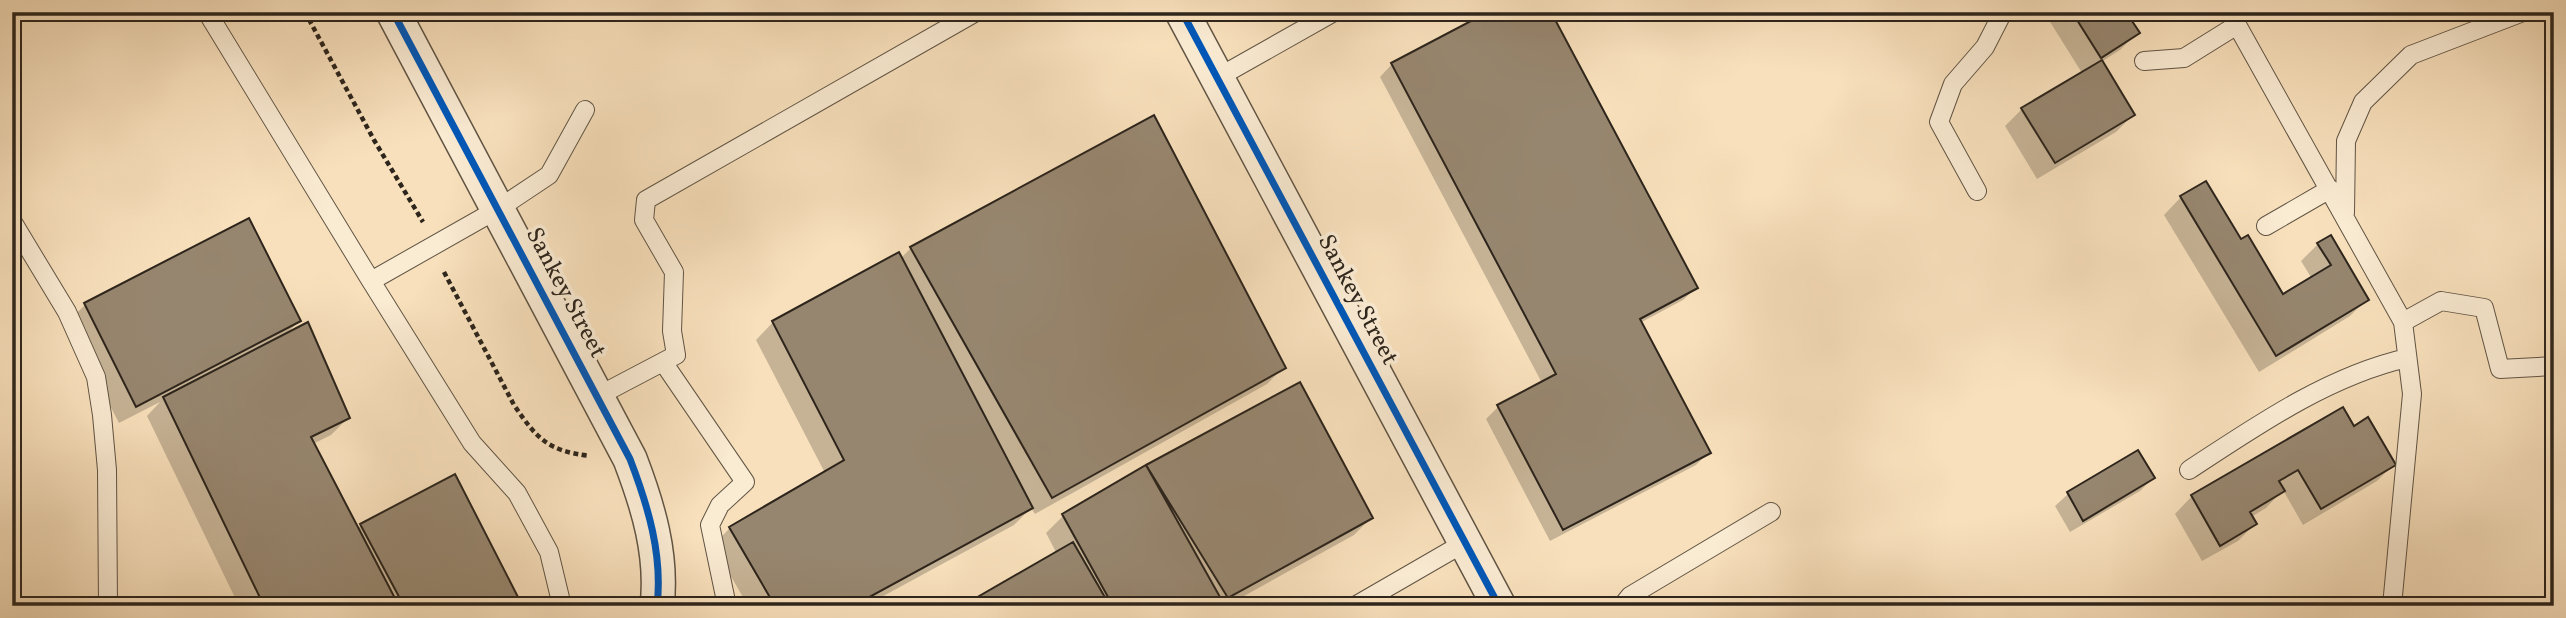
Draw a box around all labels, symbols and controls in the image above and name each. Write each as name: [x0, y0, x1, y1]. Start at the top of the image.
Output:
street label: Sankey Street: [516, 222, 614, 364]
street label: Sankey Street: [1308, 229, 1406, 371]

